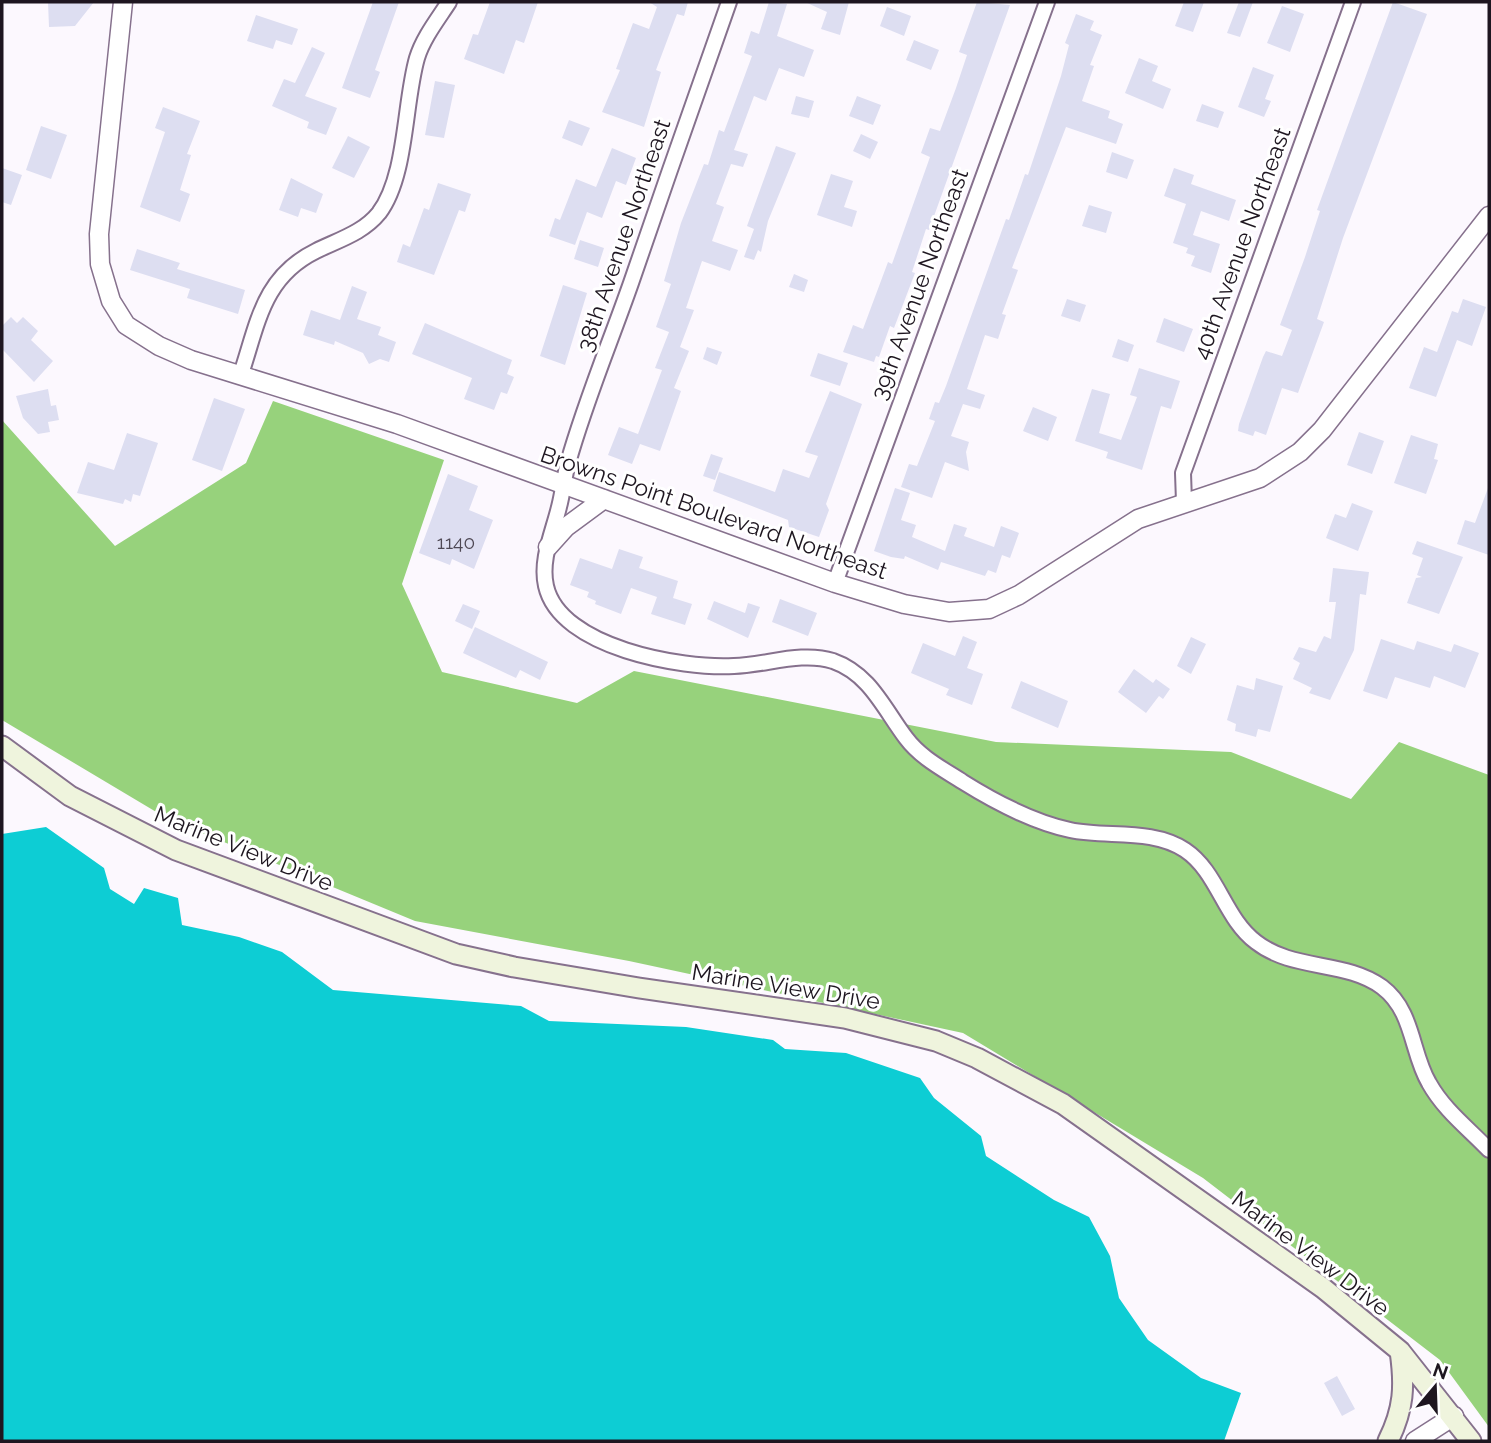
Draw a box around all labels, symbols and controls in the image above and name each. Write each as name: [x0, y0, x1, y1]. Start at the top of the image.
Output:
street label: 38th Avenue Northeast: [571, 115, 676, 355]
street label: 40th Avenue Northeast: [1186, 123, 1296, 363]
street label: 39th Avenue Northeast: [865, 165, 973, 403]
street label: Browns Point Boulevard Northeast: [537, 440, 891, 584]
house number: 1140: [437, 531, 475, 553]
street label: Marine View Drive: [151, 800, 337, 896]
street label: Marine View Drive: [690, 958, 882, 1014]
street label: Marine View Drive: [1227, 1185, 1395, 1321]
north arrow: [1400, 1352, 1470, 1422]
text: N: [1430, 1358, 1451, 1384]

